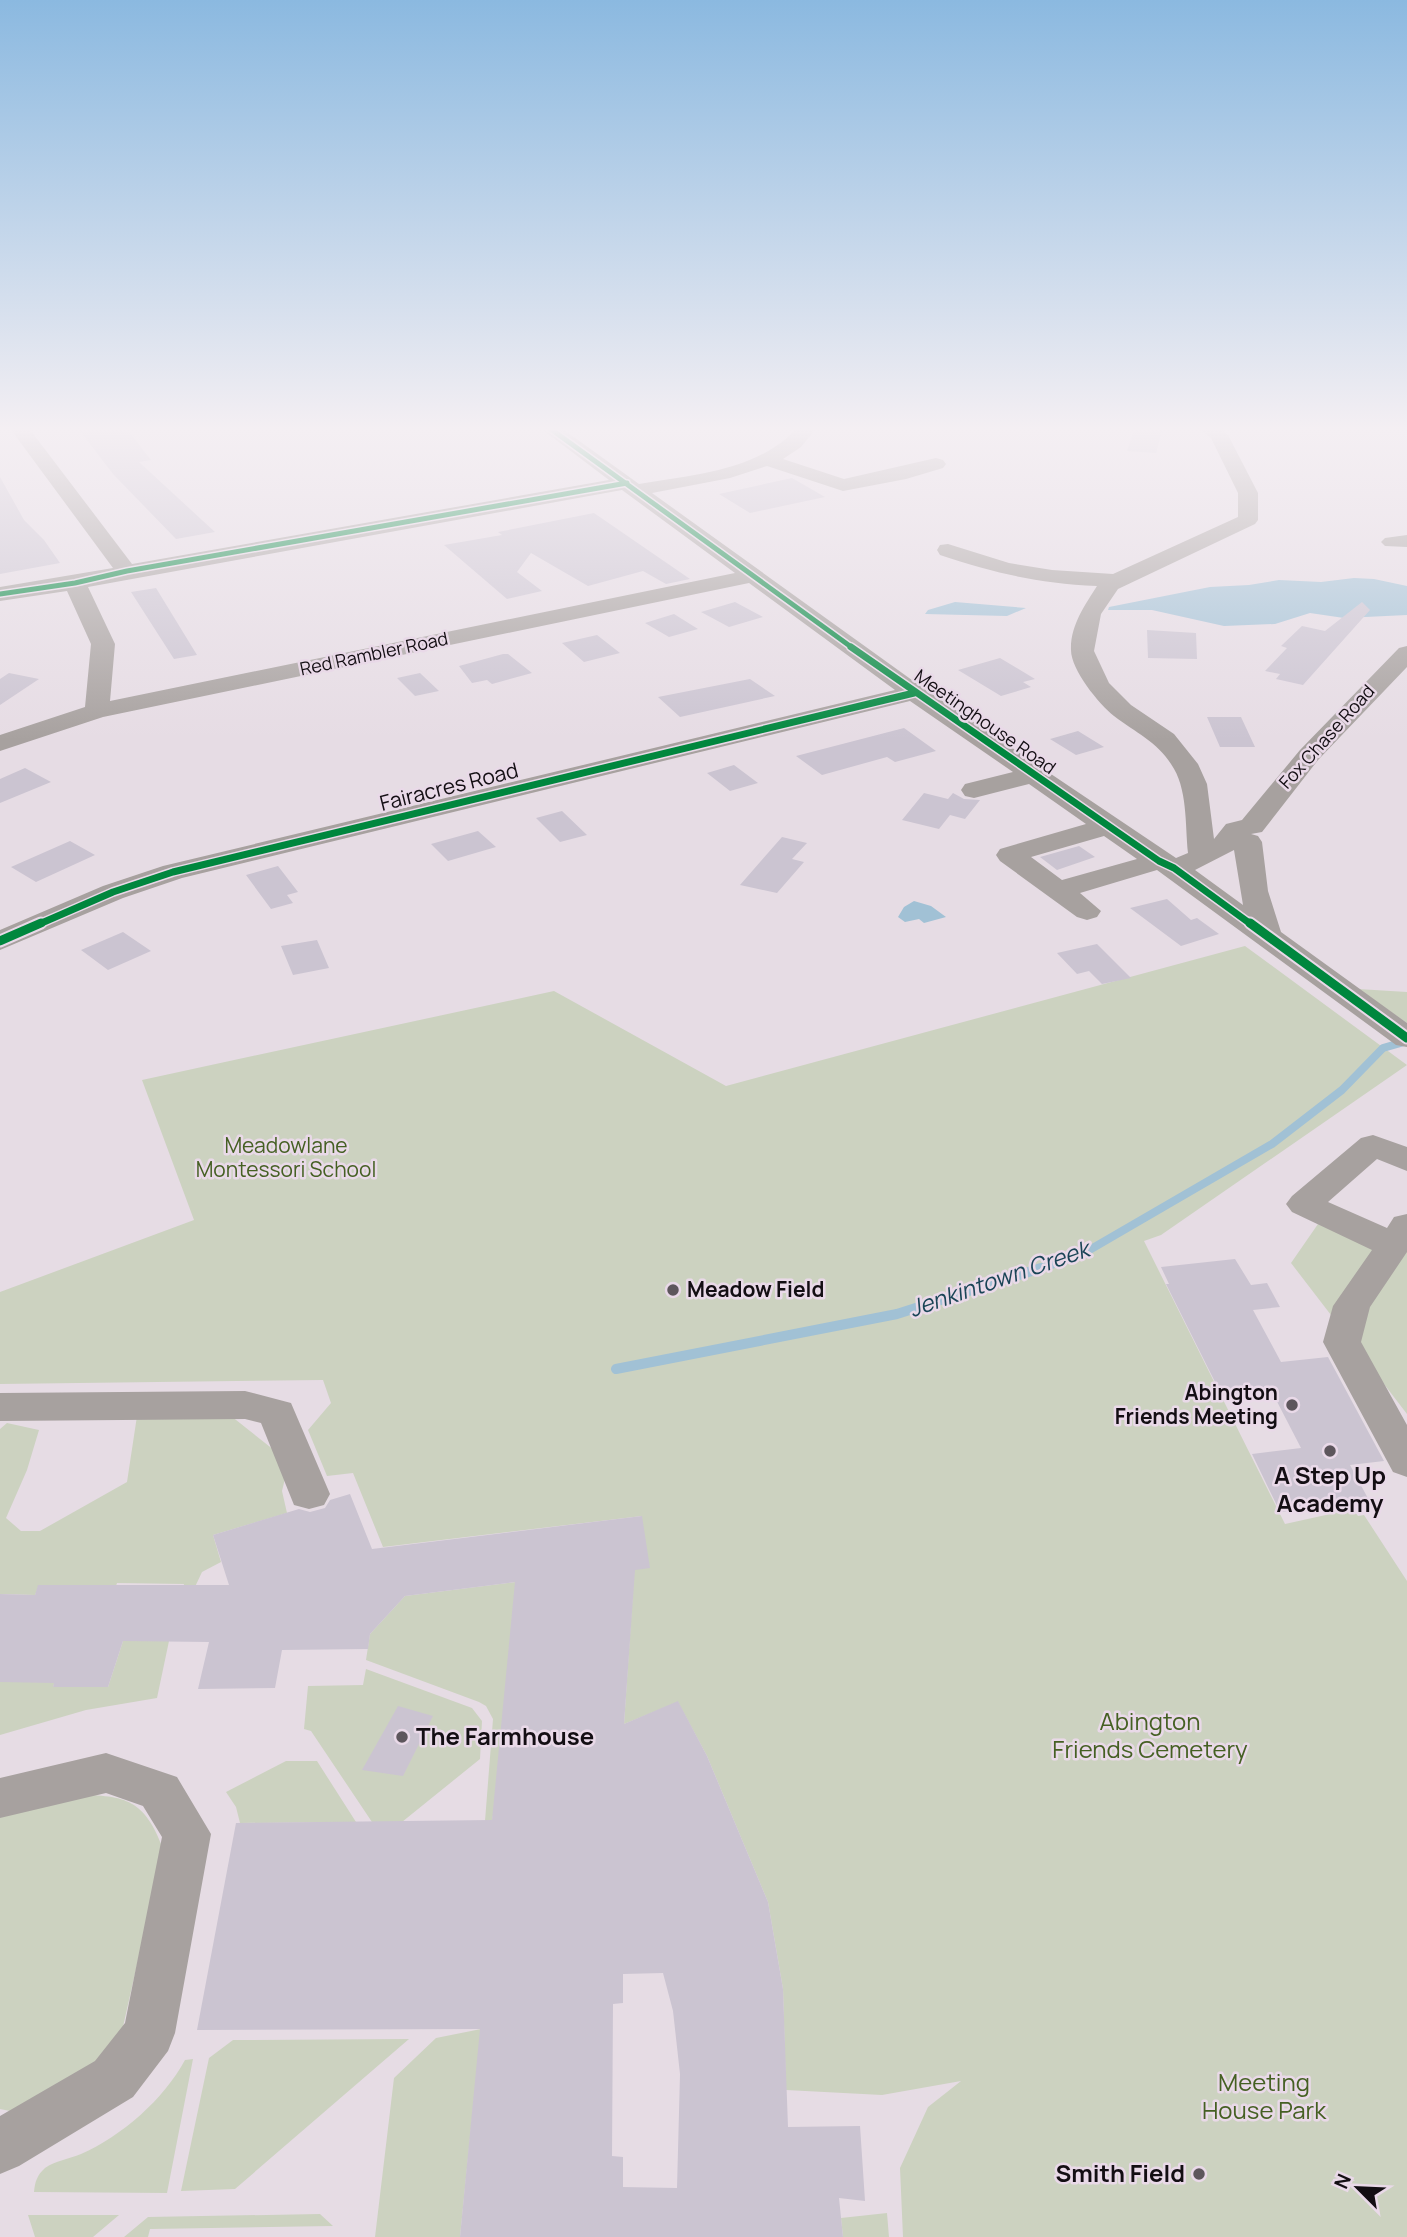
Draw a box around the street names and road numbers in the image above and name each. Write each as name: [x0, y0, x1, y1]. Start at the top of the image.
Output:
street label: Red Rambler Road: [298, 626, 450, 680]
street label: Meetinghouse Road: [910, 663, 1061, 779]
street label: Fox Chase Road: [1273, 679, 1379, 793]
street label: Fairacres Road: [377, 755, 521, 817]

